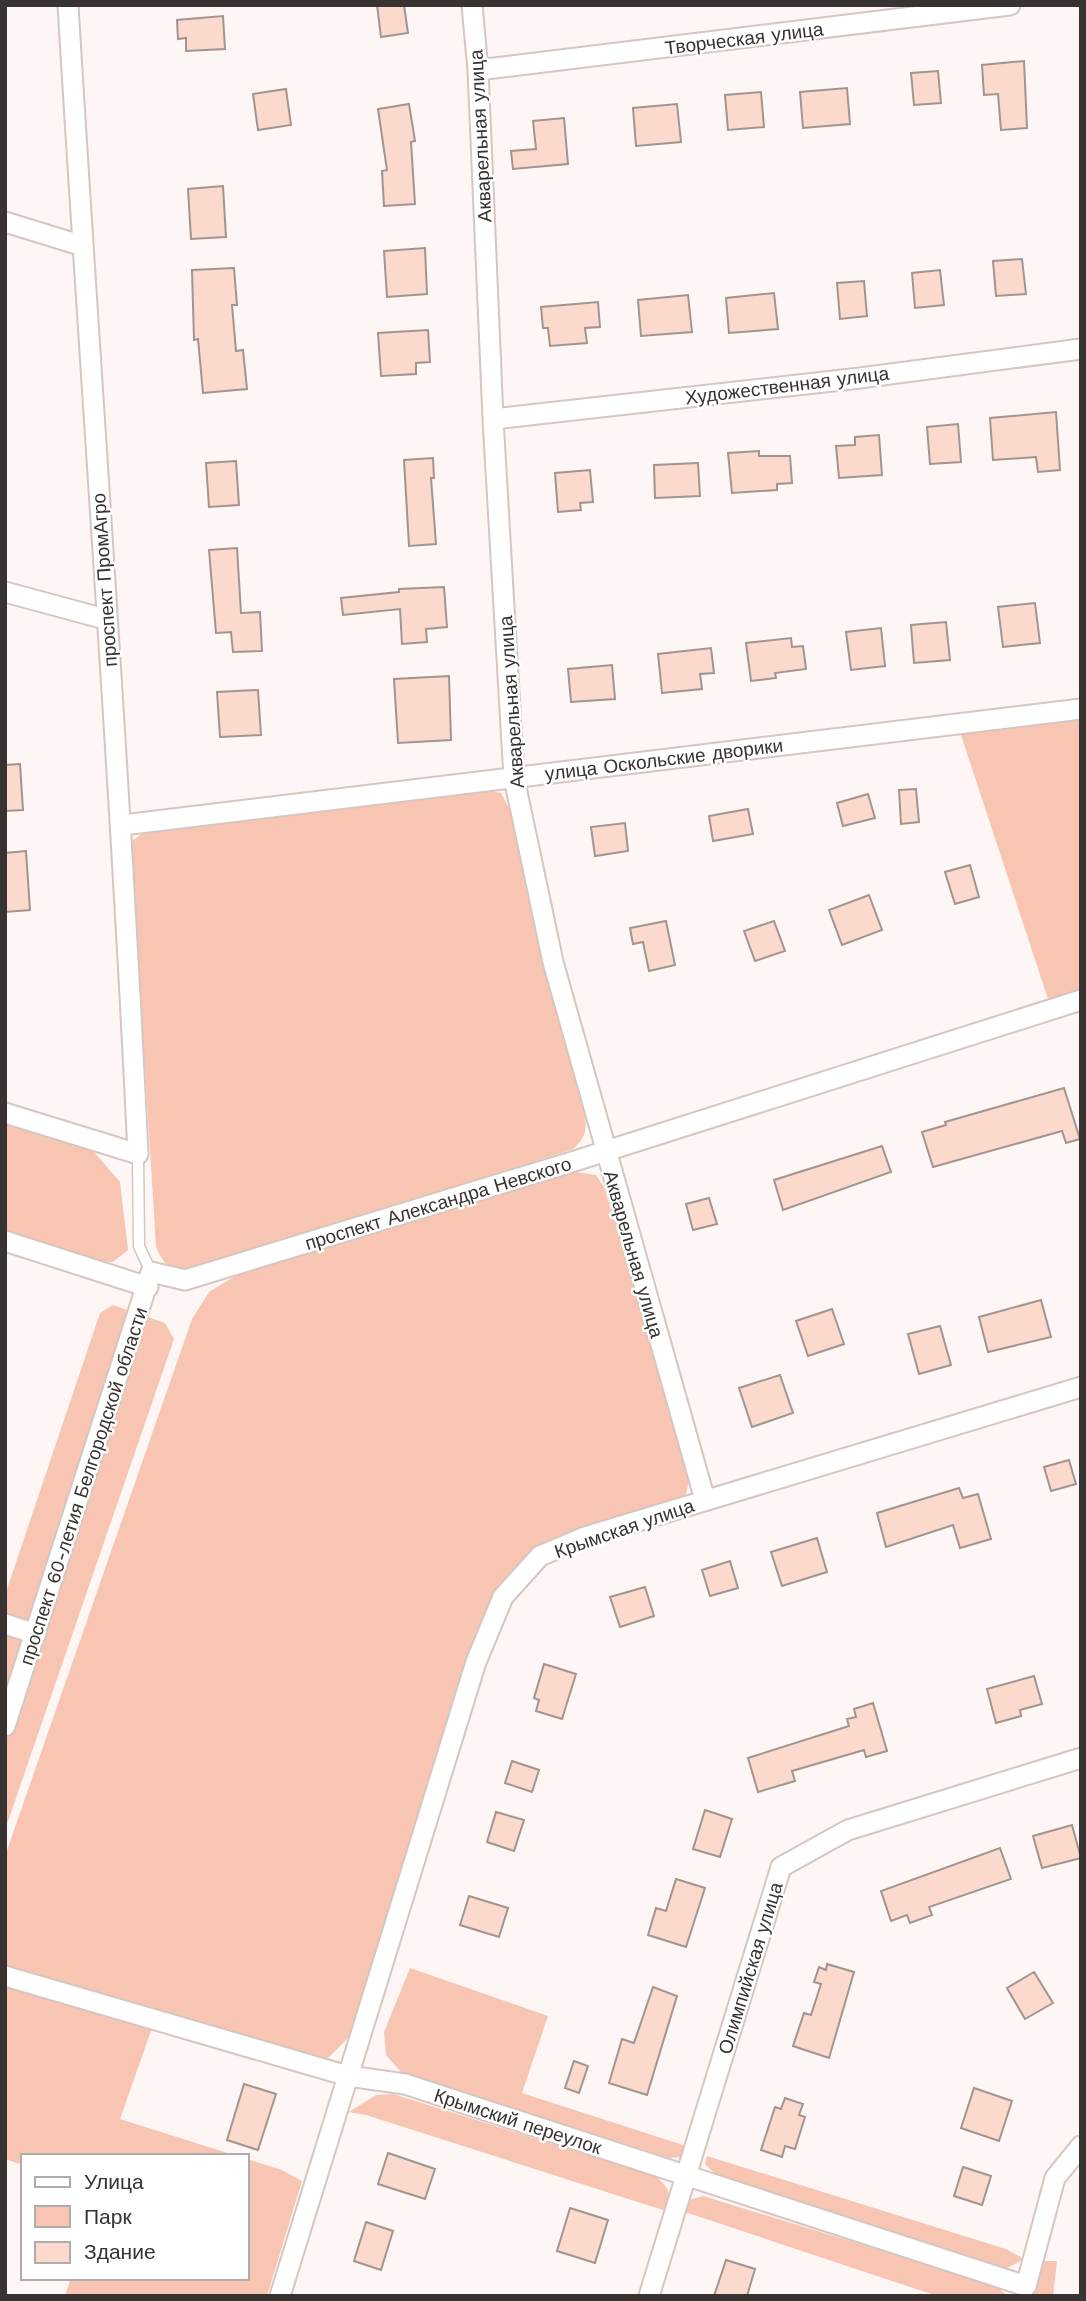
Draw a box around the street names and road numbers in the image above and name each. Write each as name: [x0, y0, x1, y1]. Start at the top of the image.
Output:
street label: Творческая улица: [663, 17, 825, 60]
street label: Акварельная улица: [464, 49, 497, 223]
street label: Художественная улица: [684, 362, 891, 409]
street label: проспект ПромАгро: [87, 492, 122, 668]
street label: Акварельная улица: [494, 614, 529, 789]
street label: улица Оскольские дворики: [544, 733, 784, 786]
street label: проспект Александра Невского: [302, 1152, 574, 1255]
street label: Акварельная улица: [599, 1168, 669, 1341]
street label: проспект 60-летия Белгородской области: [15, 1304, 152, 1668]
street label: Крымская улица: [551, 1494, 697, 1563]
street label: Олимпийская улица: [713, 1879, 788, 2057]
street label: Крымский переулок: [431, 2084, 605, 2160]

